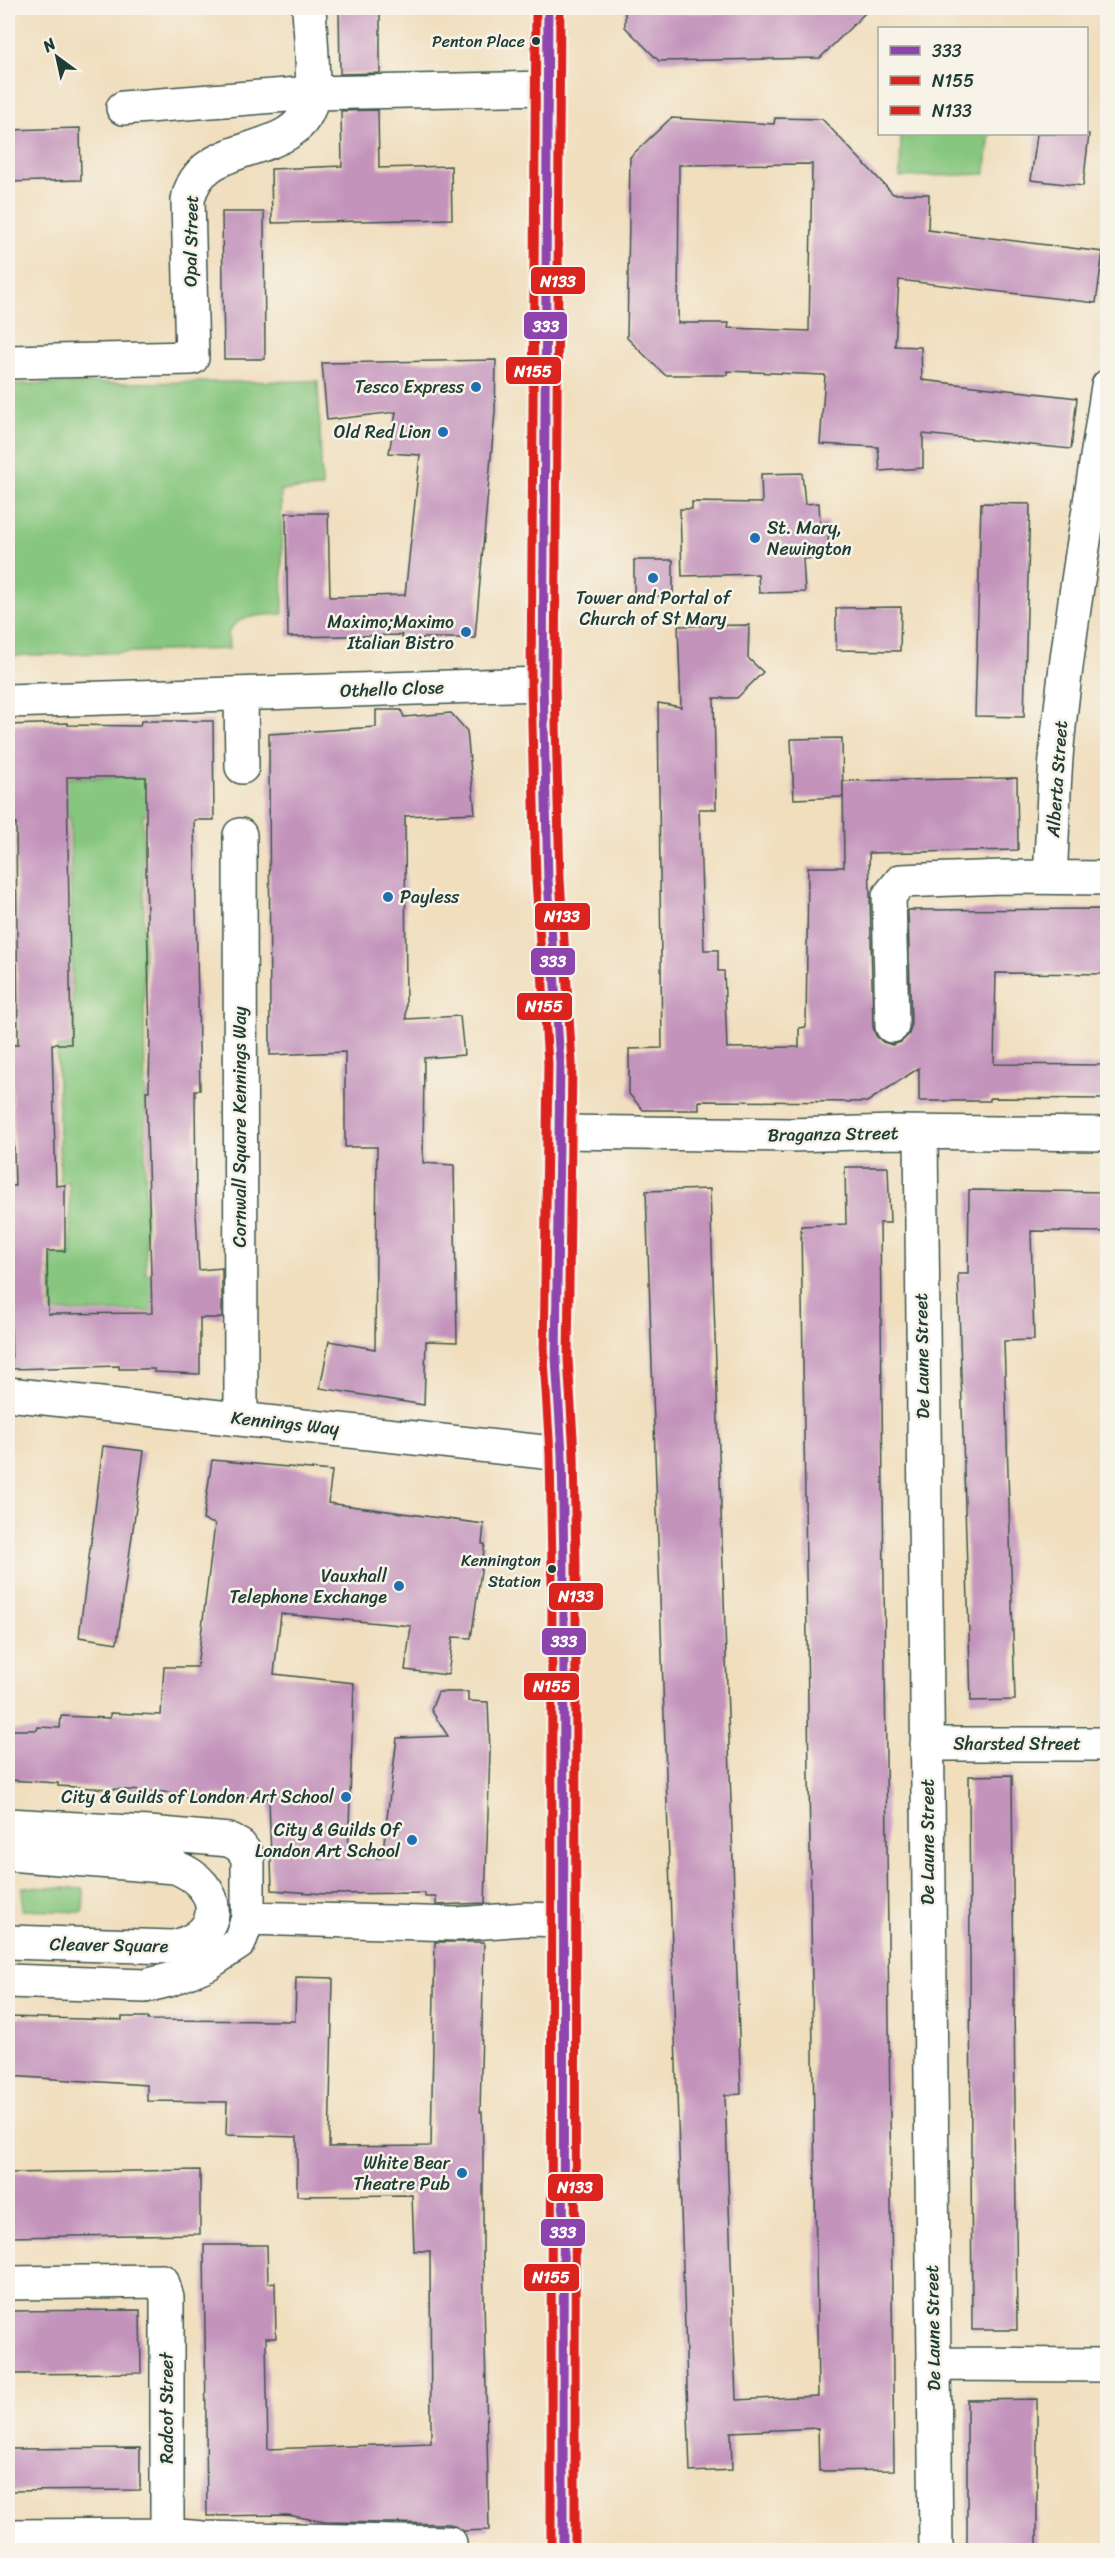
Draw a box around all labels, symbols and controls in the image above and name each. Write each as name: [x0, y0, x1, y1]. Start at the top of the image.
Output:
north arrow: [27, 27, 87, 87]
place label: Penton Place: [432, 27, 525, 56]
legend: [878, 27, 1088, 135]
text: N: [36, 29, 62, 61]
marker: Penton Place: [530, 35, 542, 47]
text: 333: [932, 35, 962, 67]
text: N155: [932, 65, 974, 97]
text: N133: [932, 95, 972, 127]
street label: Opal Street: [174, 195, 208, 287]
line badge: N133: [530, 266, 586, 295]
text: N133: [539, 267, 576, 296]
line badge: 333: [523, 311, 568, 340]
text: 333: [532, 312, 559, 341]
line badge: N155: [505, 356, 562, 385]
text: N155: [513, 357, 552, 386]
place label: Tesco Express: [355, 371, 465, 403]
marker: Tesco Express: [469, 380, 483, 394]
place label: Old Red Lion: [334, 416, 431, 448]
marker: Old Red Lion: [436, 425, 450, 439]
place label: St. Mary, Newington: [767, 512, 852, 565]
marker: St. Mary, Newington: [748, 531, 762, 545]
marker: Tower and Portal of Church of St Mary: [646, 571, 660, 585]
place label: Tower and Portal of Church of St Mary: [576, 582, 732, 635]
place label: Maximo;Maximo Italian Bistro: [327, 606, 454, 659]
marker: Maximo;Maximo Italian Bistro: [459, 625, 473, 639]
street label: Othello Close: [339, 671, 445, 707]
street label: Alberta Street: [1037, 719, 1077, 840]
place label: Payless: [400, 881, 460, 913]
marker: Payless: [381, 890, 395, 904]
line badge: N133: [534, 902, 591, 931]
text: N133: [543, 902, 580, 931]
line badge: 333: [530, 947, 576, 976]
text: 333: [539, 947, 566, 976]
line badge: N155: [516, 992, 573, 1021]
text: N155: [524, 992, 563, 1021]
street label: Cornwall Square Kennings Way: [224, 1006, 256, 1248]
street label: Braganza Street: [767, 1117, 899, 1151]
street label: De Laune Street: [905, 1293, 939, 1419]
street label: Kennings Way: [229, 1401, 341, 1445]
place label: Kennington Station: [461, 1546, 541, 1596]
place label: Vauxhall Telephone Exchange: [229, 1560, 388, 1613]
marker: Kennington Station: [546, 1563, 558, 1575]
marker: Vauxhall Telephone Exchange: [392, 1579, 406, 1593]
line badge: N133: [548, 1582, 604, 1611]
text: N133: [557, 1582, 594, 1611]
line badge: 333: [541, 1627, 587, 1656]
text: 333: [550, 1627, 577, 1656]
line badge: N155: [523, 1672, 580, 1701]
text: N155: [532, 1672, 571, 1701]
street label: Sharsted Street: [953, 1728, 1081, 1760]
street label: De Laune Street: [912, 1779, 944, 1905]
place label: City & Guilds of London Art School: [61, 1781, 335, 1813]
marker: City & Guilds of London Art School: [339, 1790, 353, 1804]
place label: City & Guilds Of London Art School: [255, 1814, 403, 1867]
marker: City & Guilds Of London Art School: [405, 1833, 419, 1847]
street label: Cleaver Square: [49, 1928, 169, 1962]
place label: White Bear Theatre Pub: [353, 2147, 452, 2200]
marker: White Bear Theatre Pub: [455, 2166, 469, 2180]
line badge: N133: [547, 2173, 604, 2202]
text: N133: [556, 2173, 593, 2202]
line badge: 333: [540, 2218, 586, 2247]
text: 333: [549, 2218, 576, 2247]
line badge: N155: [523, 2263, 580, 2292]
text: N155: [531, 2263, 570, 2292]
street label: De Laune Street: [916, 2265, 950, 2391]
street label: Radcot Street: [151, 2352, 183, 2464]

